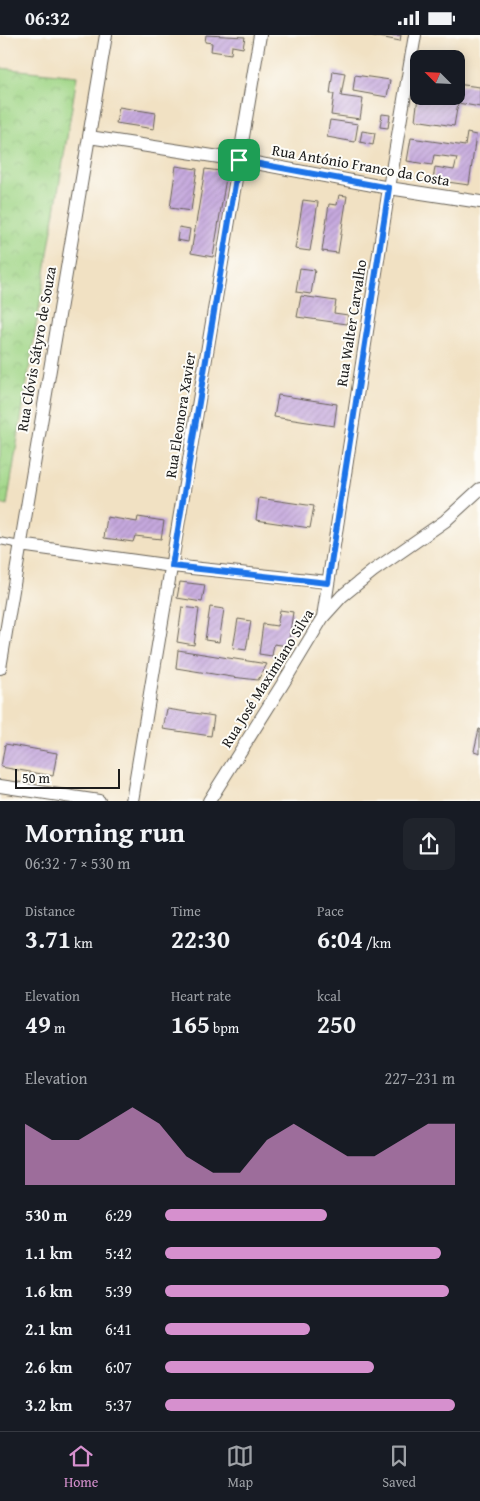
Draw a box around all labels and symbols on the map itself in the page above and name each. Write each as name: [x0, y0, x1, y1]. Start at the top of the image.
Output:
north arrow: [410, 50, 465, 105]
pin: [218, 139, 260, 181]
street label: Rua António Franco da Costa: [270, 139, 452, 191]
street label: Rua Walter Carvalho: [331, 258, 371, 388]
street label: Rua Clóvis Sátyro de Souza: [11, 265, 61, 433]
street label: Rua Eleonora Xavier: [160, 351, 200, 479]
street label: Rua José Maximiano Silva: [216, 605, 318, 751]
scale bar: [15, 766, 120, 789]

